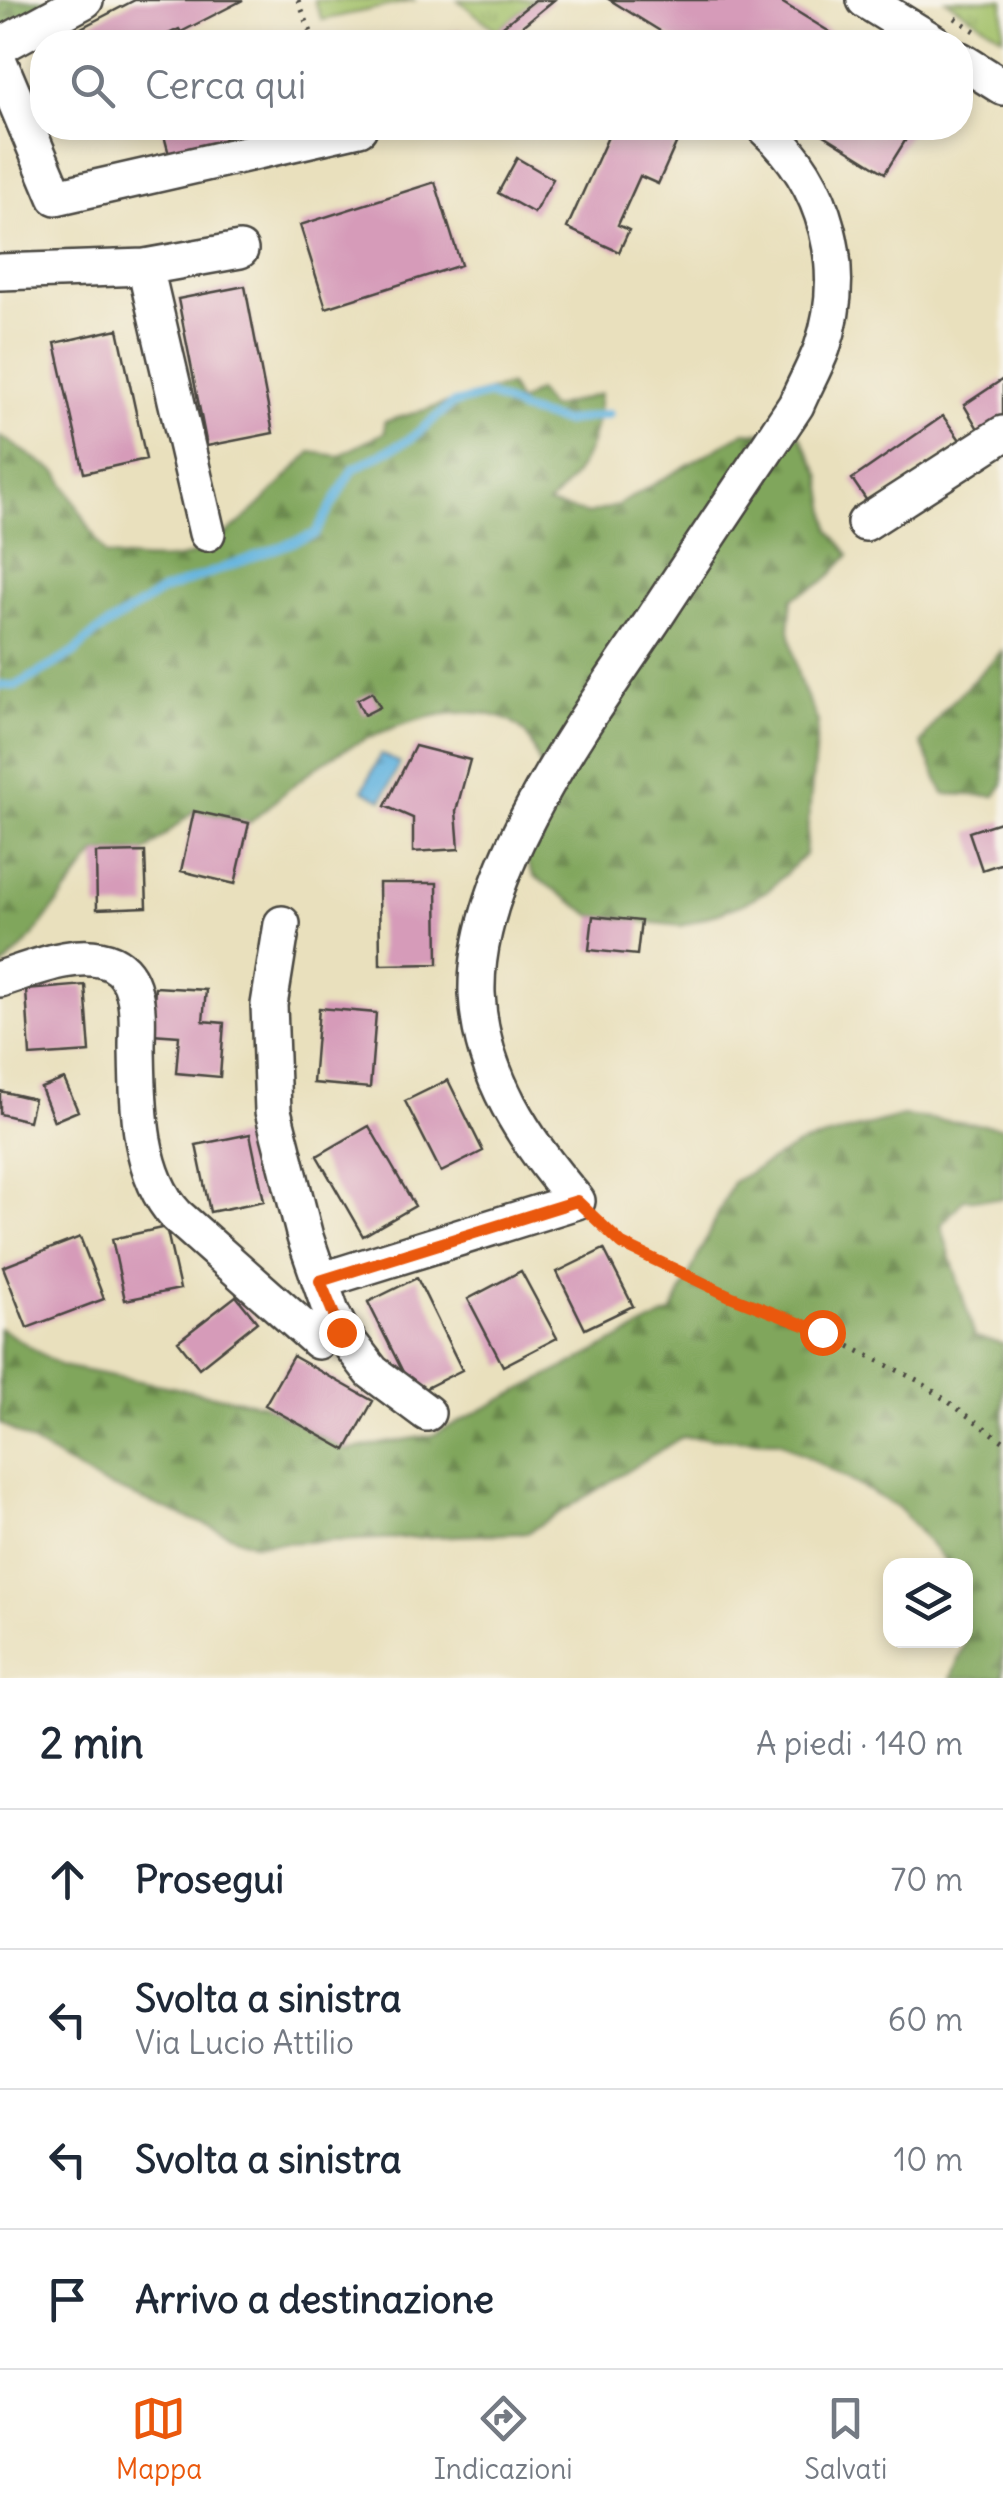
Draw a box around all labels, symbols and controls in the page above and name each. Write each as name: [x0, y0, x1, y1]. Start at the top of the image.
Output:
search box: [30, 30, 973, 140]
icon: search: [65, 58, 120, 113]
text: Cerca qui: [145, 62, 306, 109]
route end: [319, 1310, 365, 1356]
route start: [800, 1310, 846, 1356]
map controls: [883, 1558, 973, 1648]
button: layers: [883, 1558, 973, 1648]
text: 2 min: [40, 1717, 144, 1769]
text: A piedi · 140 m: [756, 1723, 963, 1764]
icon: ahead: [40, 1852, 95, 1907]
text: Prosegui: [135, 1856, 284, 1903]
text: 70 m: [891, 1859, 963, 1900]
text: Svolta a sinistra: [135, 1975, 401, 2022]
icon: left: [40, 1992, 95, 2047]
text: 60 m: [888, 1999, 963, 2040]
text: Via Lucio Attilio: [135, 2022, 354, 2063]
icon: left: [40, 2132, 95, 2187]
text: Svolta a sinistra: [135, 2136, 401, 2183]
text: 10 m: [894, 2139, 963, 2180]
icon: arrive: [40, 2272, 95, 2327]
text: Arrivo a destinazione: [135, 2276, 494, 2323]
tab: Mappa: [116, 2391, 202, 2487]
tab: Indicazioni: [434, 2391, 573, 2487]
tab: Salvati: [804, 2391, 887, 2487]

